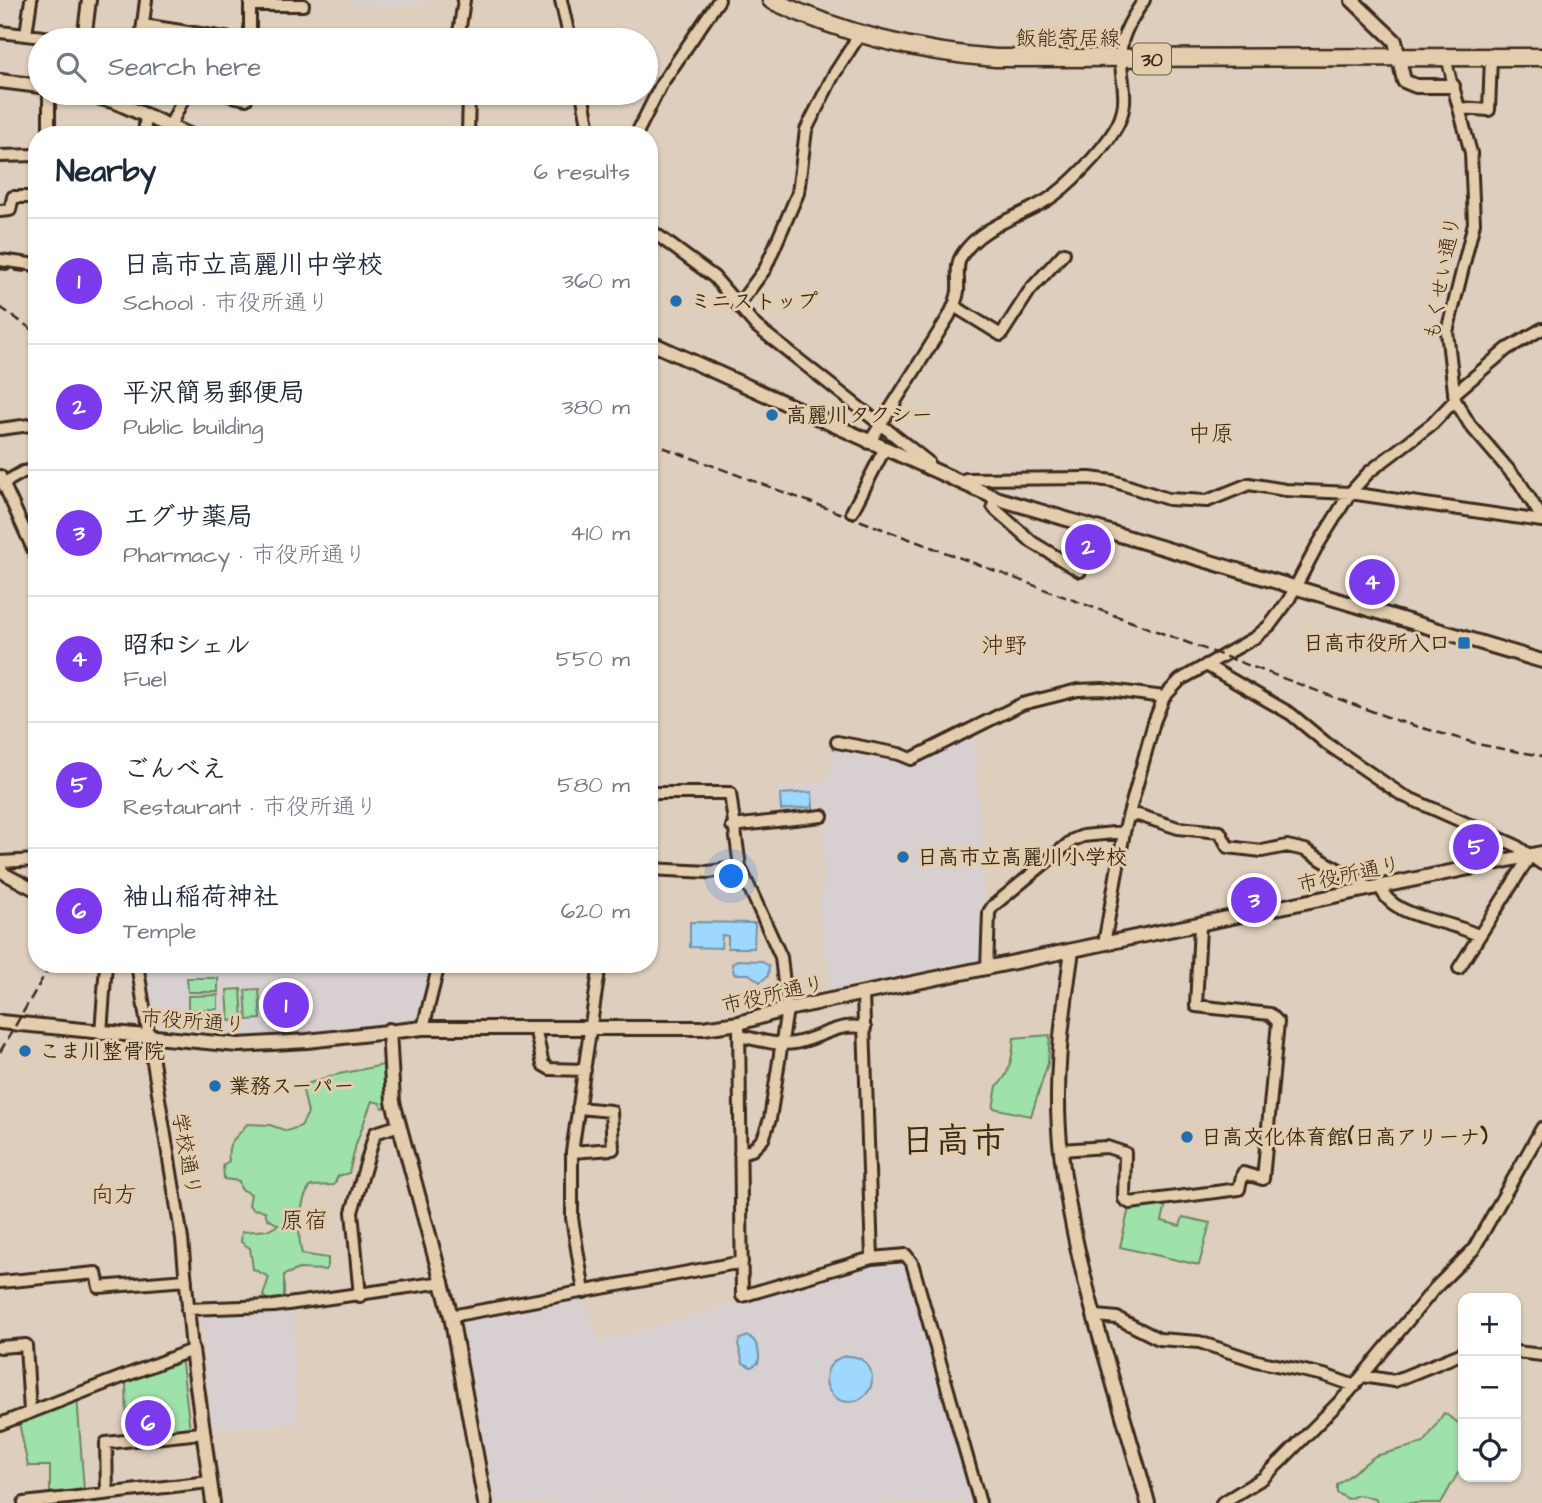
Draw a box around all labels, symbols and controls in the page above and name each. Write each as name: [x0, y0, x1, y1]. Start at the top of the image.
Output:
street label: 飯能寄居線: [1016, 24, 1121, 53]
search box: [28, 28, 658, 105]
road number: 30: [1133, 44, 1171, 74]
icon: search: [52, 48, 90, 86]
text: Search here: [108, 49, 261, 85]
text: Nearby: [56, 151, 156, 193]
text: 6 results: [534, 156, 630, 188]
street label: もくせい通り: [1417, 214, 1468, 343]
text: 日高市立高麗川中学校: [123, 247, 383, 283]
text: 1: [78, 265, 80, 297]
text: 360 m: [562, 265, 630, 297]
text: School · 市役所通り: [123, 287, 330, 319]
place label: ミニストップ: [690, 287, 818, 316]
marker: ミニストップ: [668, 293, 684, 309]
text: 平沢簡易郵便局: [123, 375, 305, 411]
text: 2: [72, 391, 86, 423]
text: 380 m: [562, 391, 630, 423]
place label: 高麗川タクシー: [786, 401, 933, 430]
marker: 高麗川タクシー: [764, 407, 780, 423]
text: Public building: [123, 411, 263, 443]
district label: 中原: [1188, 418, 1234, 450]
text: エグサ薬局: [123, 499, 253, 535]
text: 3: [73, 517, 85, 549]
text: 410 m: [570, 517, 630, 549]
pin: 2: [1065, 521, 1111, 573]
text: Pharmacy · 市役所通り: [123, 539, 367, 571]
pin: 4: [1349, 556, 1395, 608]
text: 昭和シェル: [123, 627, 251, 663]
place label: 日高市役所入口: [1303, 629, 1450, 658]
district label: 沖野: [981, 630, 1027, 662]
marker: 日高市役所入口: [1456, 635, 1472, 651]
text: 4: [71, 643, 87, 675]
text: 550 m: [556, 643, 630, 675]
text: Fuel: [123, 663, 167, 695]
text: ごんべえ: [123, 751, 227, 787]
text: 5: [71, 769, 87, 801]
text: 580 m: [557, 769, 630, 801]
text: Restaurant · 市役所通り: [123, 791, 378, 823]
pin: 5: [1453, 821, 1499, 873]
place label: 日高市立高麗川小学校: [917, 843, 1127, 872]
marker: 日高市立高麗川小学校: [895, 849, 911, 865]
street label: 市役所通り: [1295, 849, 1403, 900]
your location: [714, 859, 748, 893]
pin: 3: [1231, 874, 1277, 926]
text: 袖山稲荷神社: [123, 879, 279, 915]
text: 6: [72, 895, 86, 927]
text: 620 m: [561, 895, 630, 927]
text: Temple: [123, 915, 197, 947]
street label: 市役所通り: [719, 969, 828, 1020]
pin: 1: [263, 979, 309, 1031]
street label: 市役所通り: [140, 1003, 246, 1040]
place label: こま川整骨院: [39, 1037, 165, 1066]
marker: こま川整骨院: [17, 1043, 33, 1059]
place label: 業務スーパー: [229, 1072, 354, 1101]
marker: 業務スーパー: [207, 1078, 223, 1094]
street label: 学校通り: [165, 1110, 208, 1198]
district label: 日高市: [900, 1117, 1006, 1166]
place label: 日高文化体育館(日高アリーナ): [1201, 1123, 1488, 1152]
marker: 日高文化体育館(日高アリーナ): [1179, 1129, 1195, 1145]
district label: 向方: [91, 1179, 137, 1211]
district label: 原宿: [280, 1204, 328, 1238]
map controls: [1458, 1293, 1521, 1482]
button: +: [1458, 1293, 1521, 1356]
button: −: [1458, 1356, 1521, 1419]
pin: 6: [125, 1397, 171, 1449]
button: locate: [1458, 1419, 1521, 1482]

